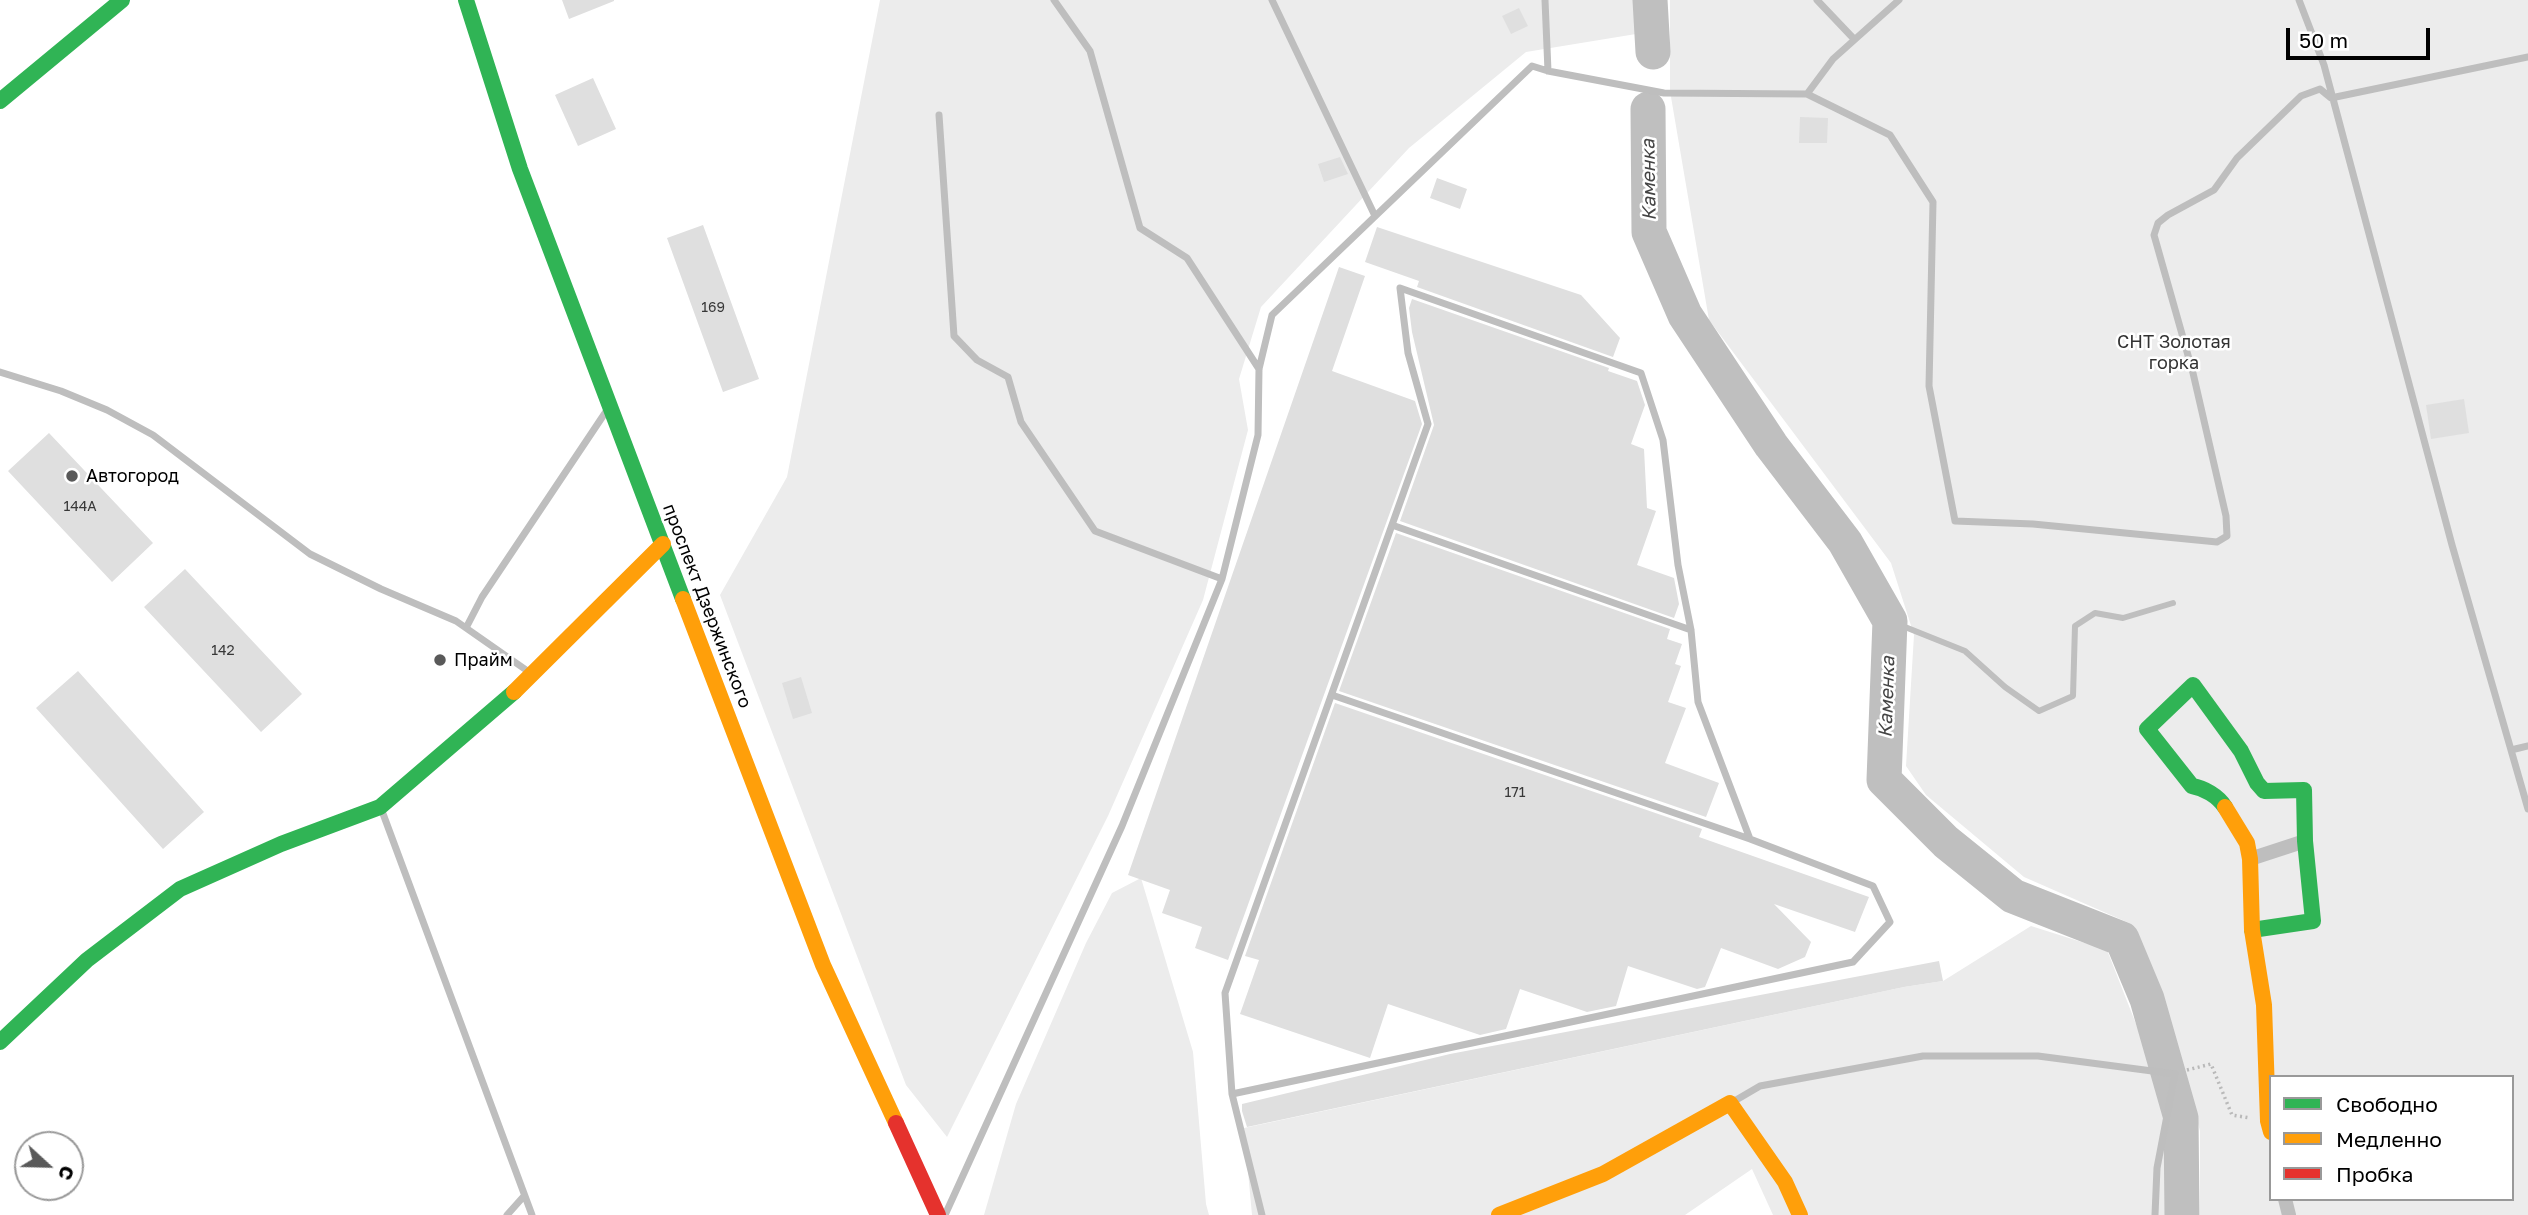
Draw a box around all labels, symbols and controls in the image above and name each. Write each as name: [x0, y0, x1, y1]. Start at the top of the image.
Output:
scale bar: [2290, 14, 2434, 58]
text: 50 m: [2299, 27, 2348, 53]
water label: Каменка: [1637, 139, 1661, 221]
house number: 169: [701, 300, 725, 316]
park label: СНТ Золотая горка: [2117, 331, 2231, 374]
place label: Автогород: [86, 465, 179, 487]
marker: Автогород: [64, 468, 80, 484]
house number: 144А: [63, 499, 97, 515]
street label: проспект Дзержинского: [658, 501, 756, 711]
house number: 142: [211, 643, 235, 659]
place label: Прайм: [454, 649, 513, 671]
marker: Прайм: [432, 652, 448, 668]
water label: Каменка: [1874, 656, 1900, 738]
house number: 171: [1505, 785, 1525, 801]
legend: [2269, 1075, 2514, 1201]
text: Свободно: [2336, 1091, 2438, 1117]
text: Медленно: [2336, 1126, 2442, 1152]
north arrow: [14, 1131, 84, 1201]
text: Пробка: [2336, 1161, 2414, 1187]
text: С: [54, 1163, 80, 1184]

